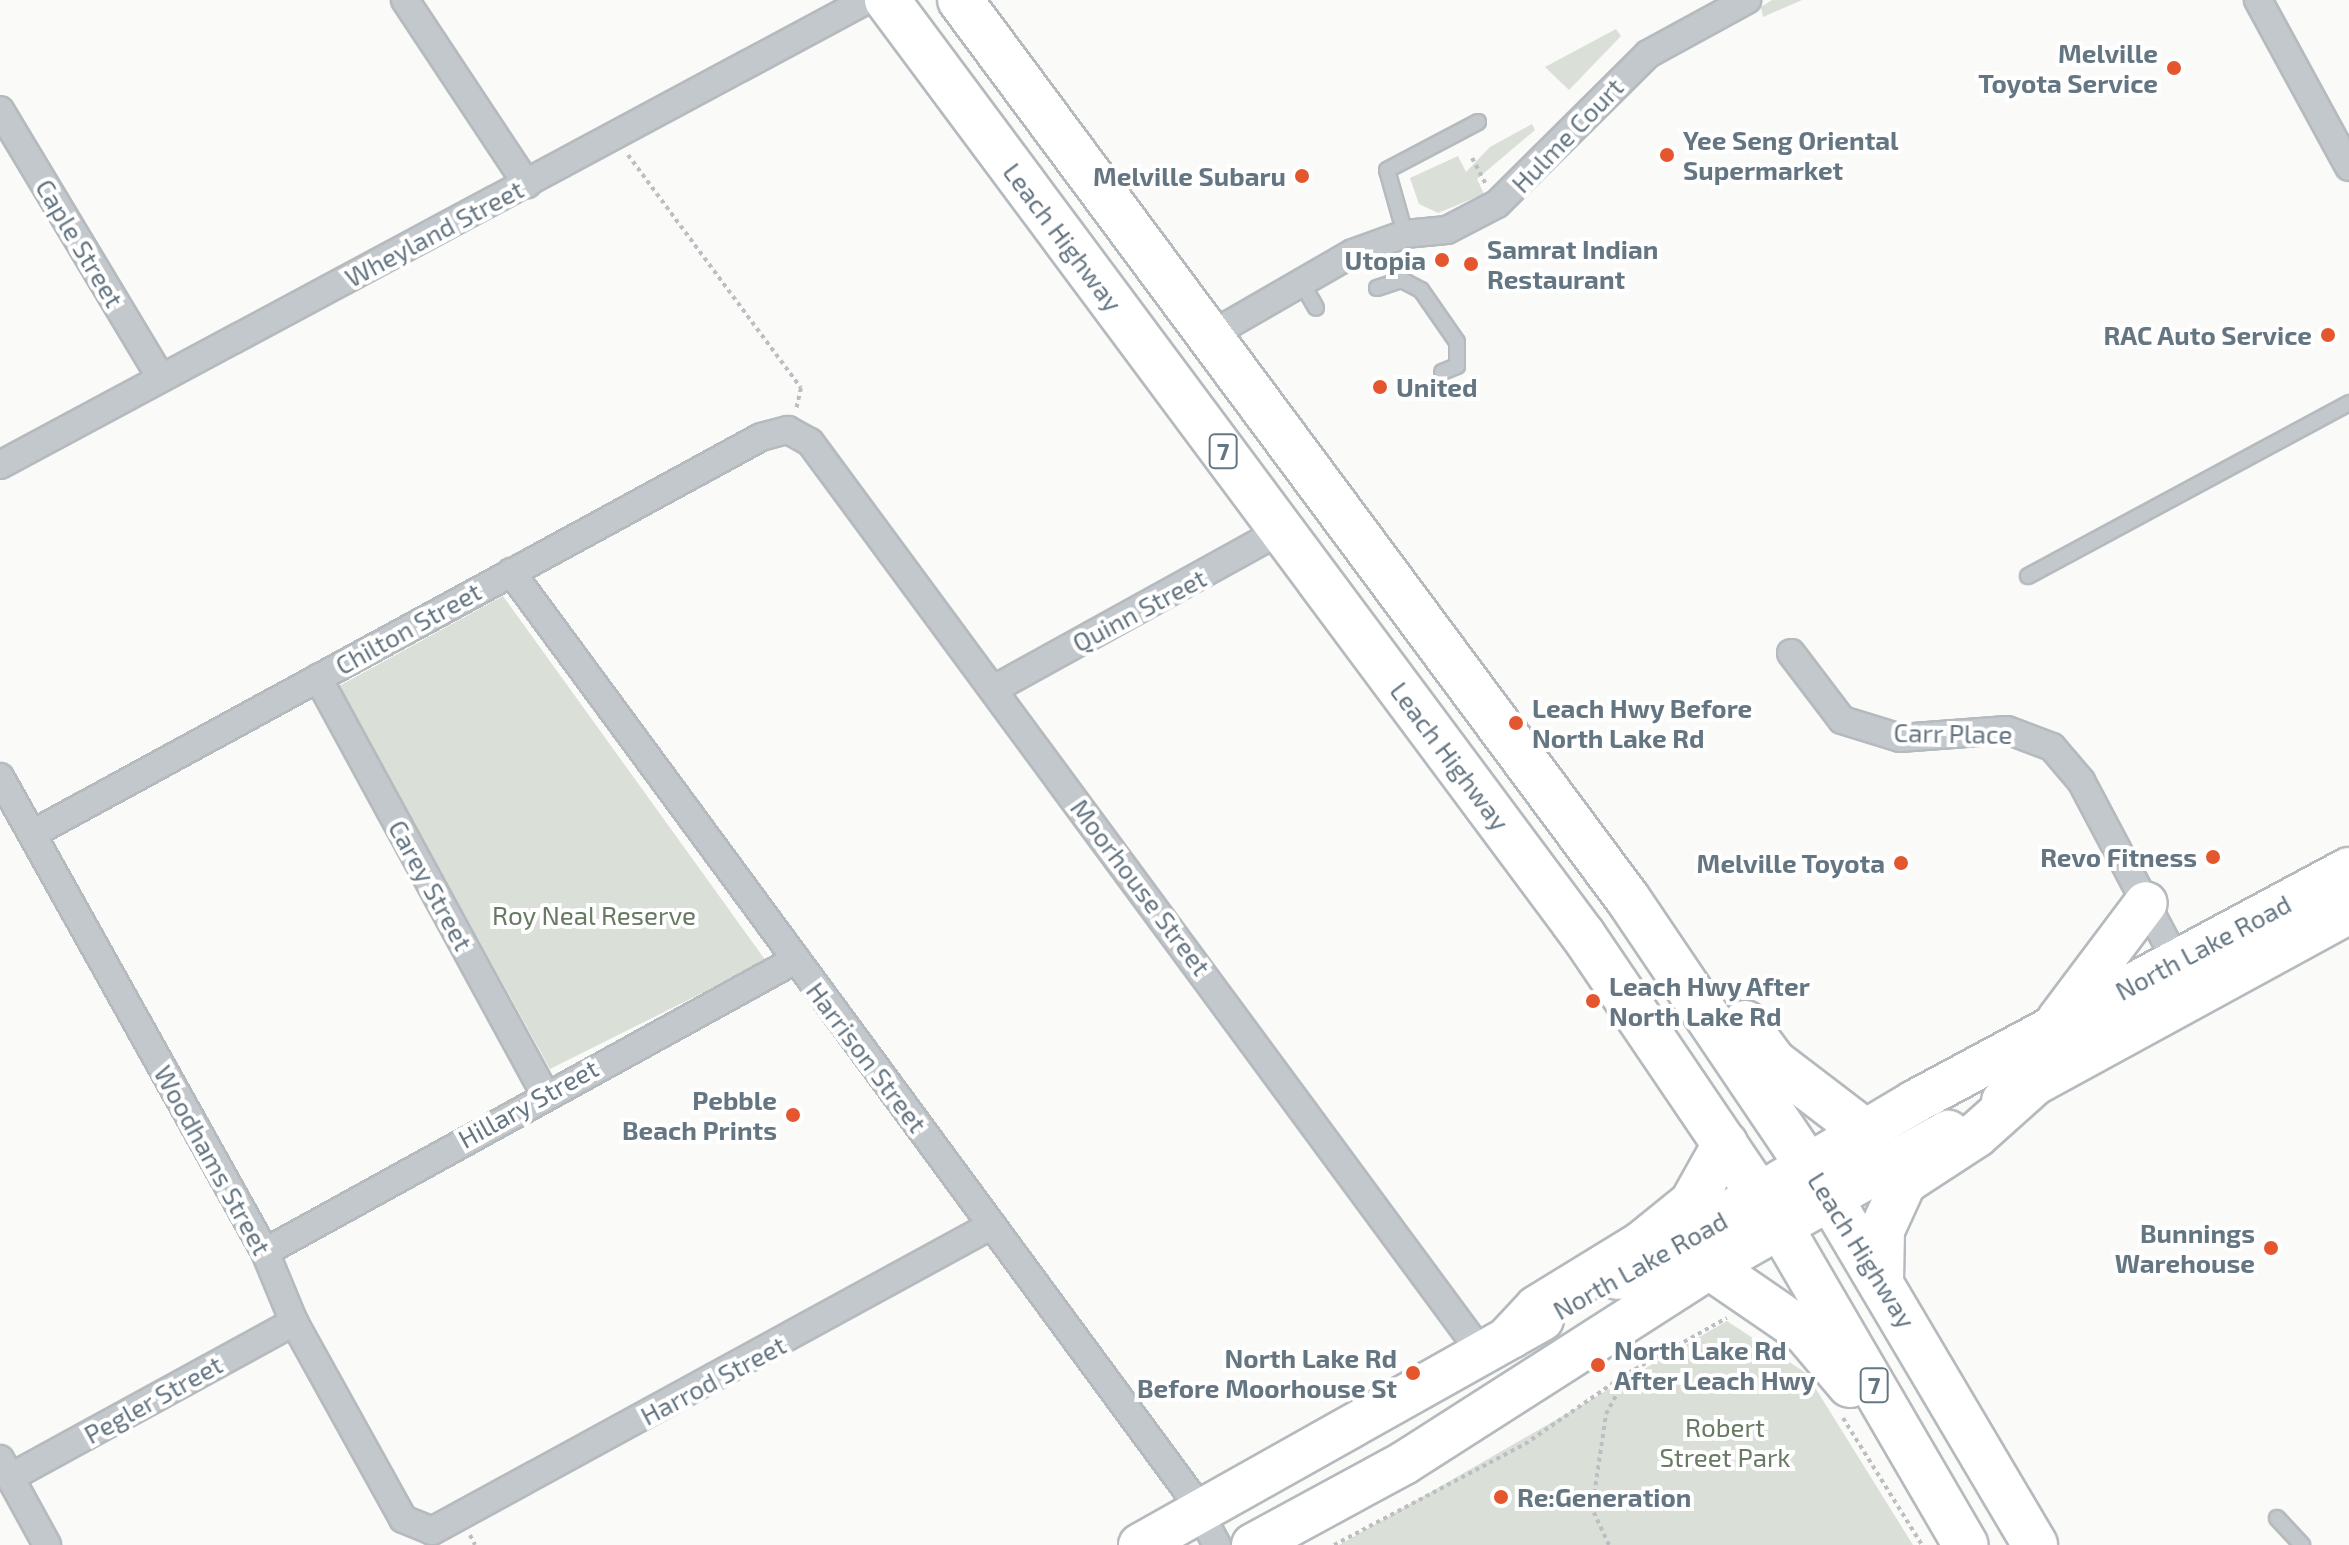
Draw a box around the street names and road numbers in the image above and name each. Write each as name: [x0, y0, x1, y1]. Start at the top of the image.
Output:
street label: Hulme Court: [1505, 71, 1629, 199]
street label: Leach Highway: [997, 157, 1129, 317]
street label: Caple Street: [30, 173, 130, 313]
street label: Wheyland Street: [340, 173, 528, 293]
road number: 7: [1207, 431, 1239, 471]
street label: Quinn Street: [1067, 562, 1211, 658]
street label: Chilton Street: [330, 575, 486, 681]
street label: Leach Highway: [1384, 676, 1516, 836]
street label: Carr Place: [1893, 716, 2013, 750]
street label: Moorhouse Street: [1065, 793, 1217, 981]
street label: Carey Street: [382, 814, 480, 956]
street label: North Lake Road: [2110, 888, 2296, 1006]
street label: Harrison Street: [800, 976, 934, 1138]
street label: Hillary Street: [452, 1052, 604, 1154]
street label: Woodhams Street: [148, 1060, 278, 1260]
street label: Leach Highway: [1802, 1166, 1922, 1334]
street label: North Lake Road: [1547, 1204, 1733, 1326]
street label: Harrod Street: [635, 1329, 791, 1431]
street label: Pegler Street: [78, 1348, 228, 1450]
road number: 7: [1858, 1365, 1890, 1405]

